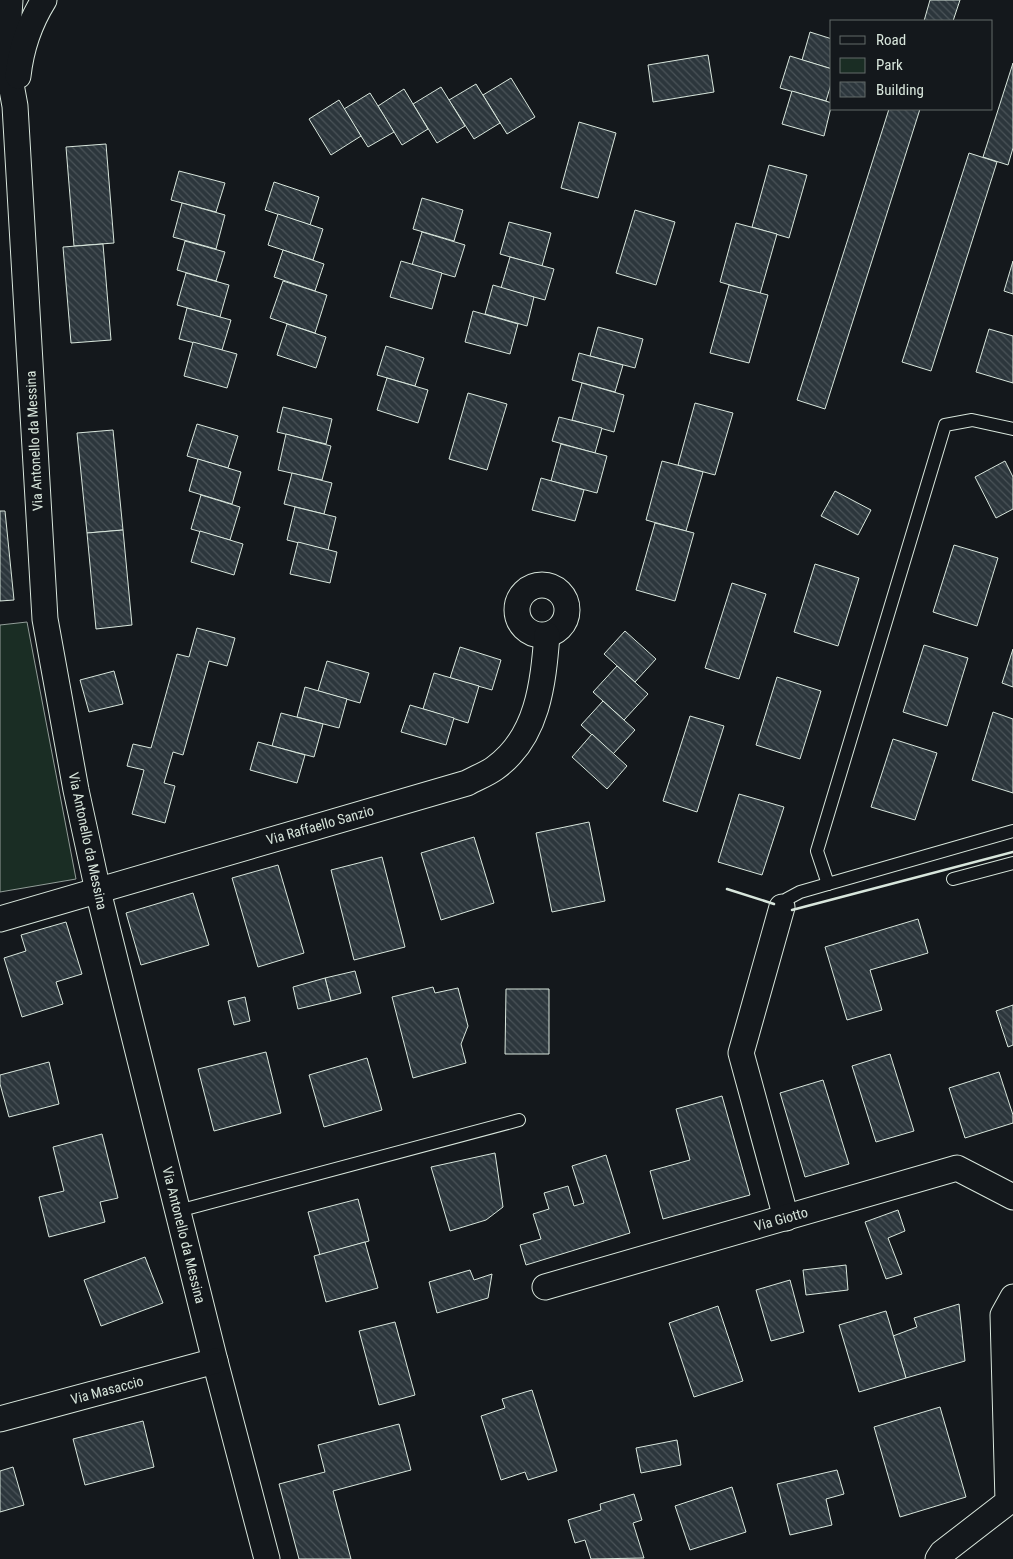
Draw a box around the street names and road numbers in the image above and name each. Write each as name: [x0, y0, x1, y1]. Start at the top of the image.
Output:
street label: Via Antonello da Messina: [22, 370, 46, 512]
street label: Via Antonello da Messina: [66, 771, 110, 911]
street label: Via Raffaello Sanzio: [264, 802, 376, 848]
street label: Via Antonello da Messina: [159, 1165, 209, 1305]
street label: Via Giotto: [753, 1204, 809, 1234]
street label: Via Masaccio: [69, 1373, 145, 1407]

